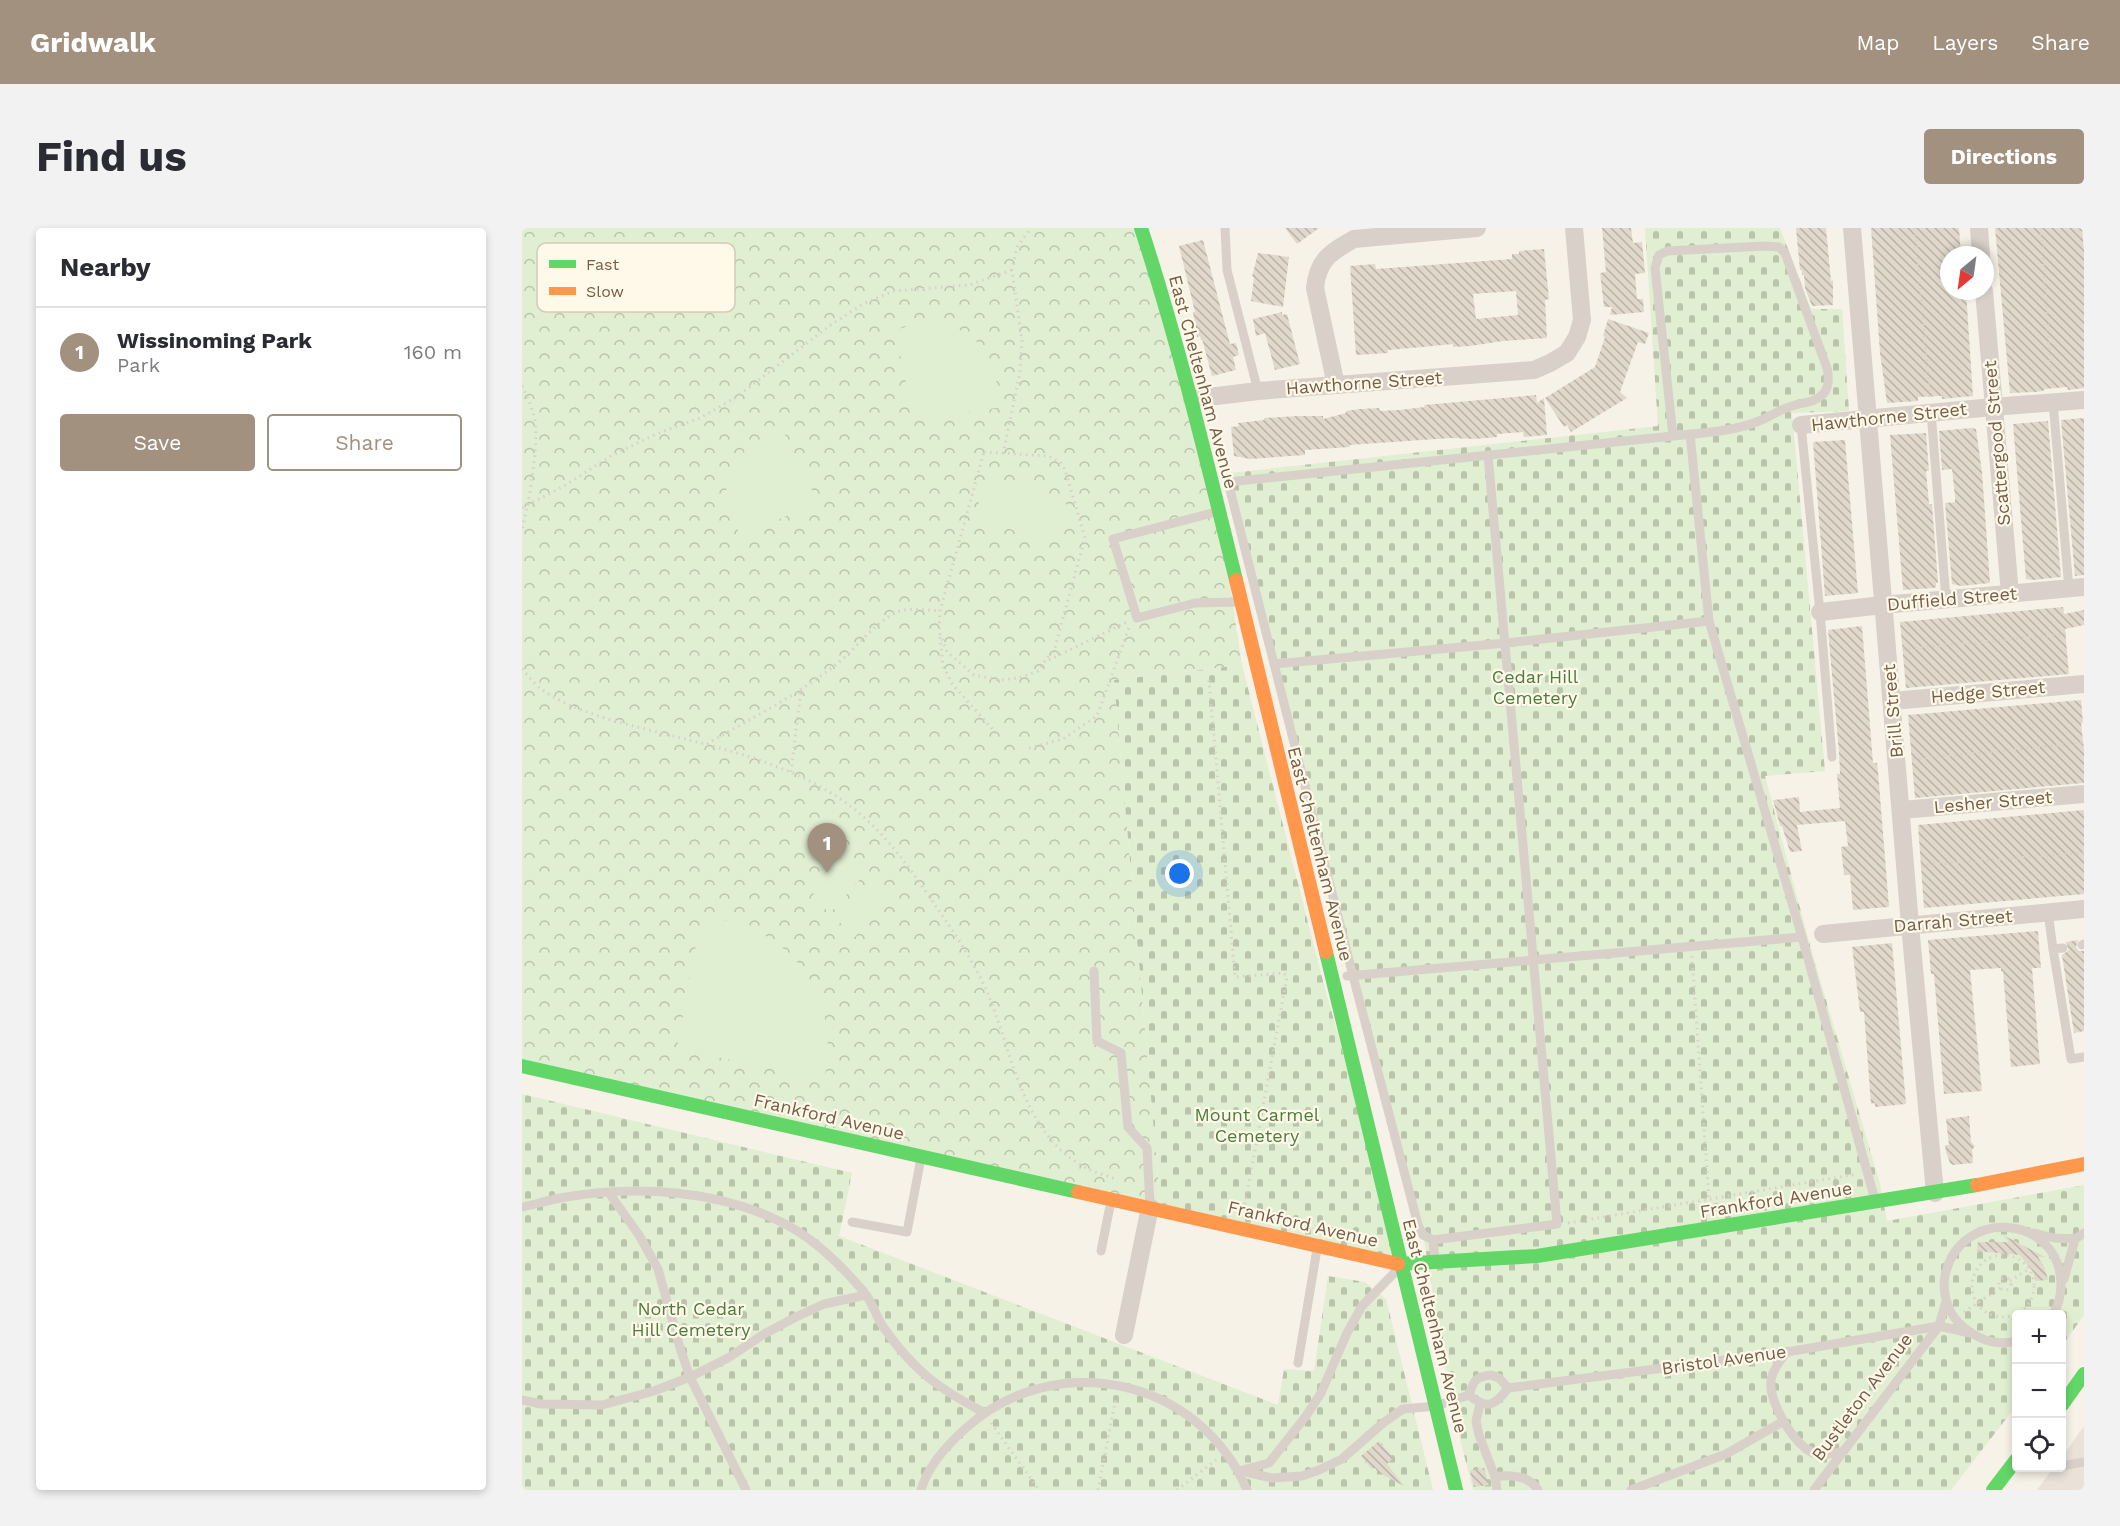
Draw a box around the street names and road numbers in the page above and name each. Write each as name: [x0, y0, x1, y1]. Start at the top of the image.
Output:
street label: East Cheltenham Avenue: [1165, 273, 1242, 491]
street label: Scattergood Street: [1979, 359, 2014, 526]
street label: Hawthorne Street: [1285, 367, 1443, 398]
street label: Hawthorne Street: [1810, 398, 1968, 435]
street label: Duffield Street: [1886, 582, 2018, 615]
street label: Brill Street: [1878, 663, 1907, 759]
street label: Hedge Street: [1930, 676, 2047, 707]
street label: East Cheltenham Avenue: [1284, 744, 1357, 963]
street label: Lesher Street: [1933, 786, 2054, 817]
street label: Darrah Street: [1893, 905, 2014, 936]
street label: Frankford Avenue: [752, 1089, 906, 1144]
street label: Frankford Avenue: [1698, 1177, 1854, 1222]
street label: Frankford Avenue: [1226, 1196, 1380, 1251]
street label: East Cheltenham Avenue: [1399, 1216, 1472, 1435]
street label: Bustleton Avenue: [1807, 1329, 1916, 1465]
street label: Bristol Avenue: [1660, 1340, 1788, 1379]

